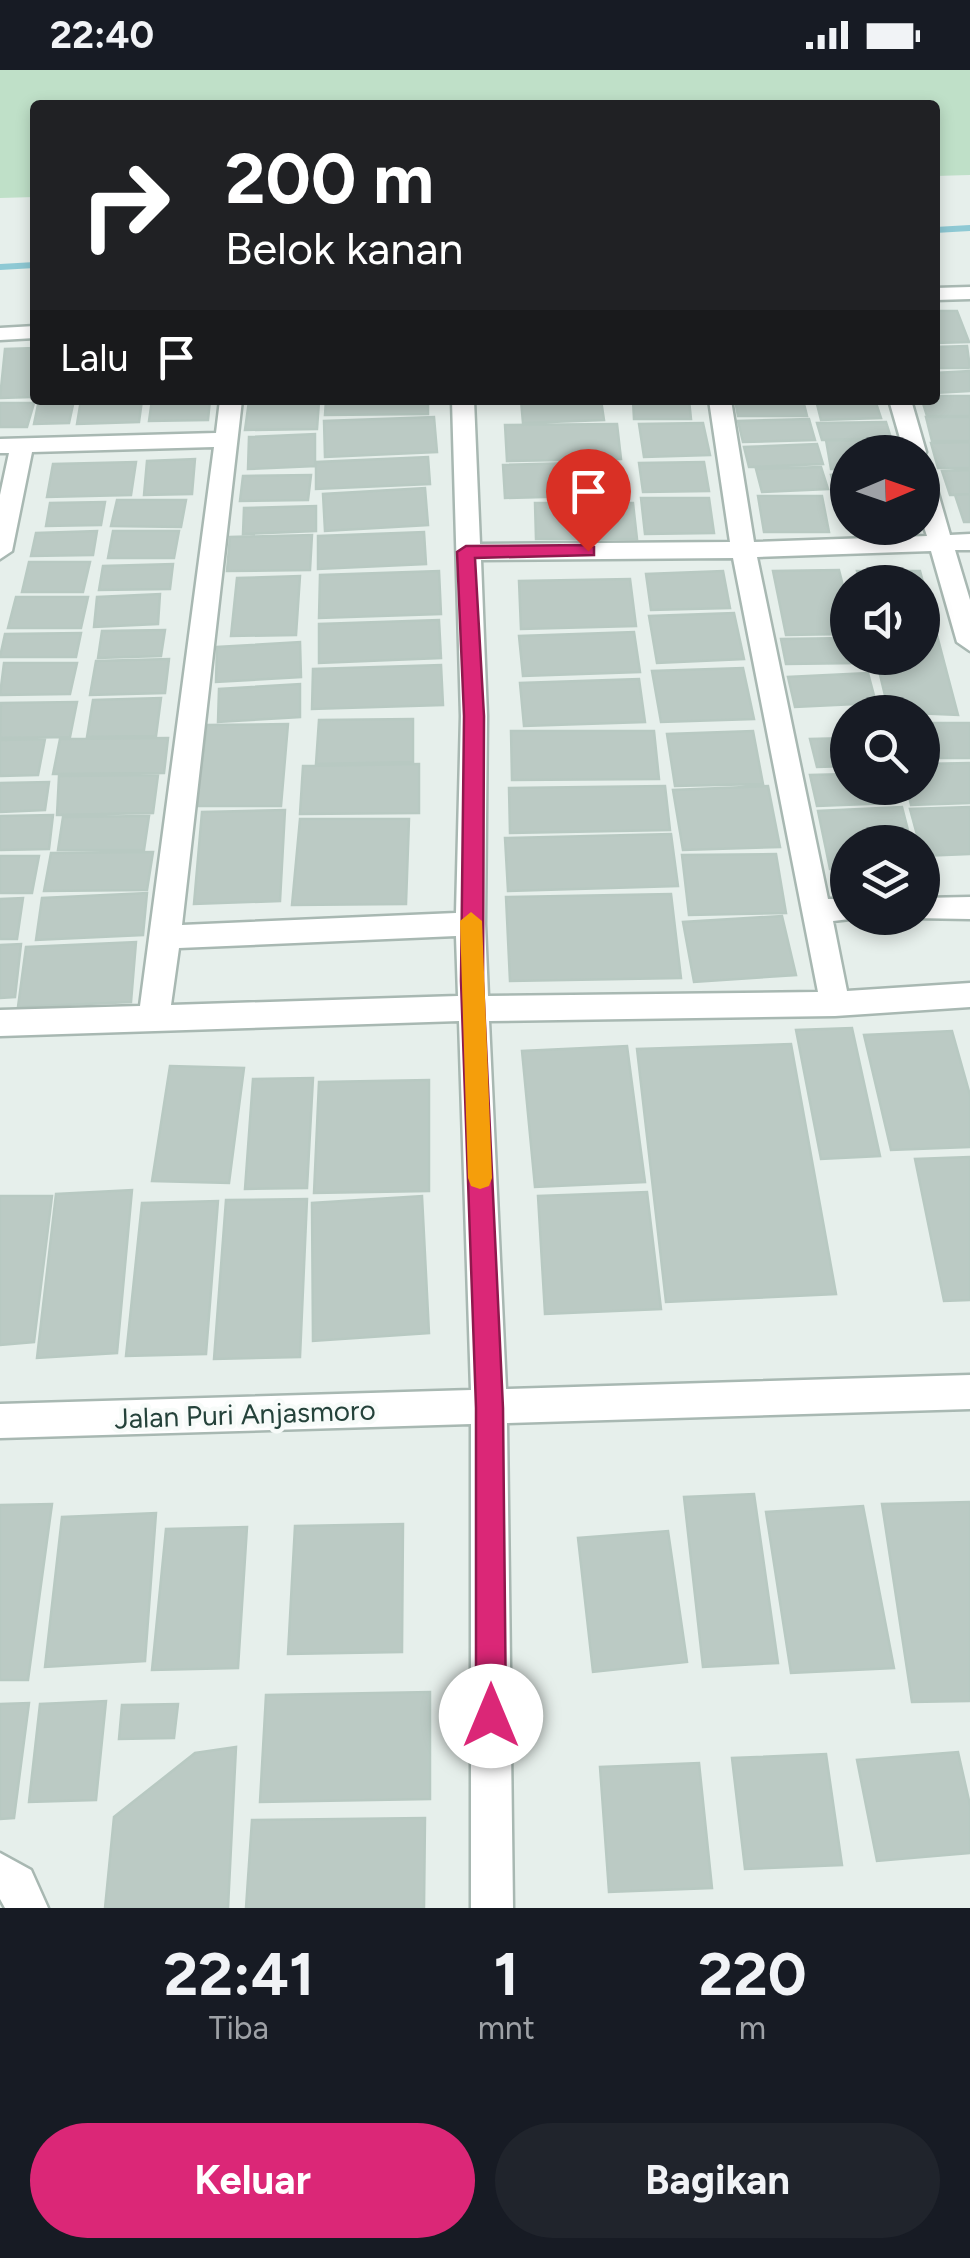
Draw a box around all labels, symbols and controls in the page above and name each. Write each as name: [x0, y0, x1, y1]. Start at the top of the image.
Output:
text: 22:40: [50, 12, 154, 58]
text: 200 m: [225, 136, 434, 221]
icon: right: [60, 140, 190, 270]
text: Belok kanan: [225, 221, 463, 275]
icon: arrive: [149, 330, 204, 385]
text: Lalu: [60, 335, 129, 381]
north arrow: [830, 435, 940, 545]
map controls: [830, 435, 940, 935]
pin: [546, 449, 631, 552]
icon: arrive: [561, 464, 616, 519]
button: sound: [830, 565, 940, 675]
button: search: [830, 695, 940, 805]
button: layers: [830, 825, 940, 935]
street label: Jalan Puri Anjasmoro: [114, 1392, 376, 1436]
position arrow: [439, 1664, 543, 1768]
text: 22:41: [163, 1938, 314, 2010]
text: 1: [494, 1938, 519, 2010]
text: 220: [698, 1938, 807, 2010]
text: Tiba: [209, 2009, 269, 2047]
text: mnt: [478, 2009, 535, 2047]
text: m: [739, 2009, 766, 2047]
button: Keluar: [30, 2123, 475, 2238]
button: Bagikan: [495, 2123, 940, 2238]

